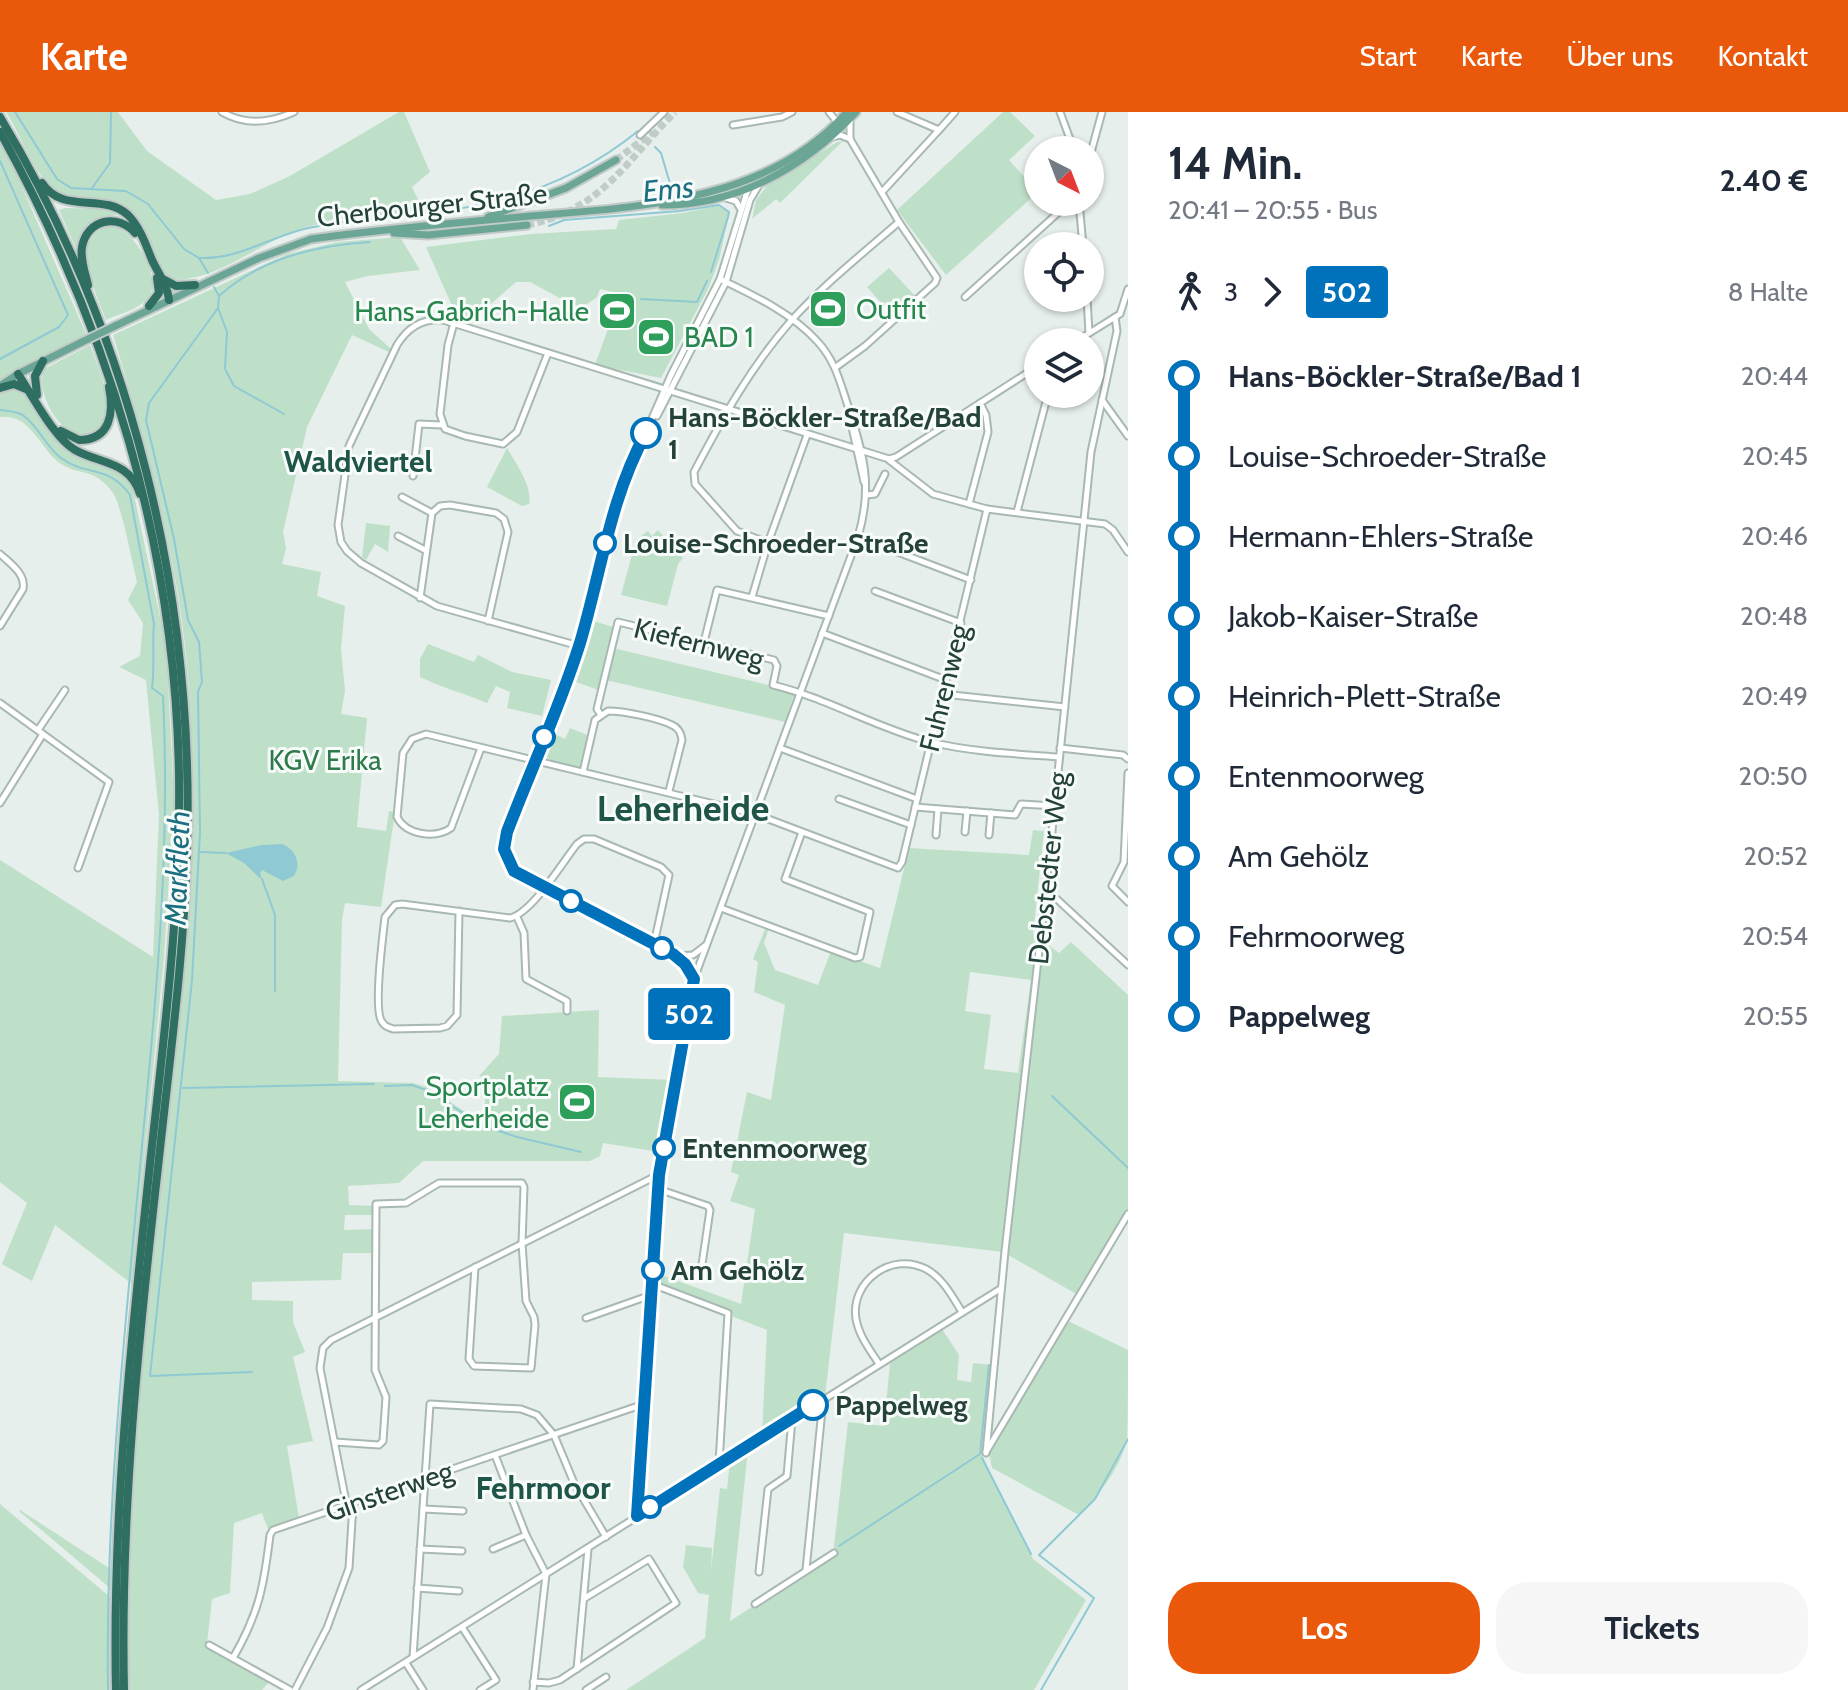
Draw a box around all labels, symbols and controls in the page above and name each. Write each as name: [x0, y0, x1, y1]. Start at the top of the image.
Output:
text: Karte: [40, 33, 128, 80]
text: Start: [1360, 39, 1417, 73]
text: Karte: [1461, 39, 1523, 73]
text: Über uns: [1567, 39, 1673, 73]
text: Kontakt: [1717, 39, 1808, 73]
north arrow: [1024, 136, 1104, 216]
map controls: [1024, 136, 1104, 408]
text: 14 Min.: [1168, 137, 1302, 190]
text: 2.40 €: [1720, 162, 1808, 199]
water label: Ems: [641, 168, 695, 210]
street label: Cherbourger Straße: [315, 176, 549, 234]
text: 20:41 – 20:55 · Bus: [1168, 194, 1378, 226]
button: locate: [1024, 232, 1104, 312]
icon: walk: [1168, 270, 1212, 314]
icon: forward: [1250, 270, 1294, 314]
text: 502: [1322, 275, 1372, 309]
text: 3: [1224, 276, 1238, 308]
text: 8 Halte: [1728, 276, 1808, 308]
sports icon: Outfit: [807, 288, 849, 330]
sports icon: Hans-Gabrich-Halle: [596, 290, 638, 332]
place label: Outfit: [856, 292, 926, 326]
place label: Hans-Gabrich-Halle: [354, 294, 589, 328]
sports icon: BAD 1: [635, 316, 677, 358]
place label: BAD 1: [684, 320, 754, 354]
button: layers: [1024, 328, 1104, 408]
text: Hans-Böckler-Straße/Bad 1: [1228, 358, 1582, 395]
text: 20:44: [1741, 360, 1808, 392]
place label: Hans-Böckler-Straße/Bad 1: [668, 400, 981, 466]
marker: Hans-Böckler-Straße/Bad 1: [631, 418, 661, 448]
text: Louise-Schroeder-Straße: [1228, 438, 1546, 475]
text: 20:45: [1742, 440, 1808, 472]
district label: Waldviertel: [284, 443, 432, 480]
text: Hermann-Ehlers-Straße: [1228, 518, 1533, 555]
text: 20:46: [1741, 520, 1808, 552]
place label: Louise-Schroeder-Straße: [623, 526, 929, 560]
marker: Louise-Schroeder-Straße: [594, 532, 616, 554]
text: Jakob-Kaiser-Straße: [1228, 598, 1478, 635]
text: 20:48: [1740, 600, 1808, 632]
street label: Kiefernweg: [630, 610, 769, 676]
street label: Fuhrenweg: [912, 620, 976, 755]
text: Heinrich-Plett-Straße: [1228, 678, 1501, 715]
text: 20:49: [1741, 680, 1808, 712]
unlabelled marker: [533, 726, 555, 748]
park label: KGV Erika: [268, 743, 382, 777]
text: Entenmoorweg: [1228, 758, 1424, 795]
text: 20:50: [1739, 760, 1808, 792]
street label: Debstedter Weg: [1021, 769, 1075, 966]
district label: Leherheide: [597, 786, 769, 830]
water label: Markfleth: [156, 810, 197, 927]
text: Am Gehölz: [1228, 838, 1369, 875]
text: 20:52: [1743, 840, 1808, 872]
unlabelled marker: [560, 890, 582, 912]
text: Fehrmoorweg: [1228, 918, 1404, 955]
text: 20:54: [1742, 920, 1808, 952]
unlabelled marker: [651, 937, 673, 959]
line badge: 502: [643, 988, 735, 1040]
text: 502: [664, 997, 714, 1031]
text: Pappelweg: [1228, 998, 1370, 1035]
text: 20:55: [1743, 1000, 1808, 1032]
place label: Sportplatz Leherheide: [417, 1069, 549, 1135]
sports icon: Sportplatz Leherheide: [556, 1081, 598, 1123]
place label: Entenmoorweg: [682, 1131, 867, 1165]
marker: Entenmoorweg: [653, 1137, 675, 1159]
place label: Am Gehölz: [671, 1253, 804, 1287]
marker: Am Gehölz: [642, 1259, 664, 1281]
place label: Pappelweg: [835, 1388, 968, 1422]
marker: Pappelweg: [798, 1390, 828, 1420]
street label: Ginsterweg: [321, 1453, 458, 1529]
district label: Fehrmoor: [475, 1468, 611, 1507]
unlabelled marker: [639, 1496, 661, 1518]
button: Los: [1168, 1582, 1480, 1674]
button: Tickets: [1496, 1582, 1808, 1674]

